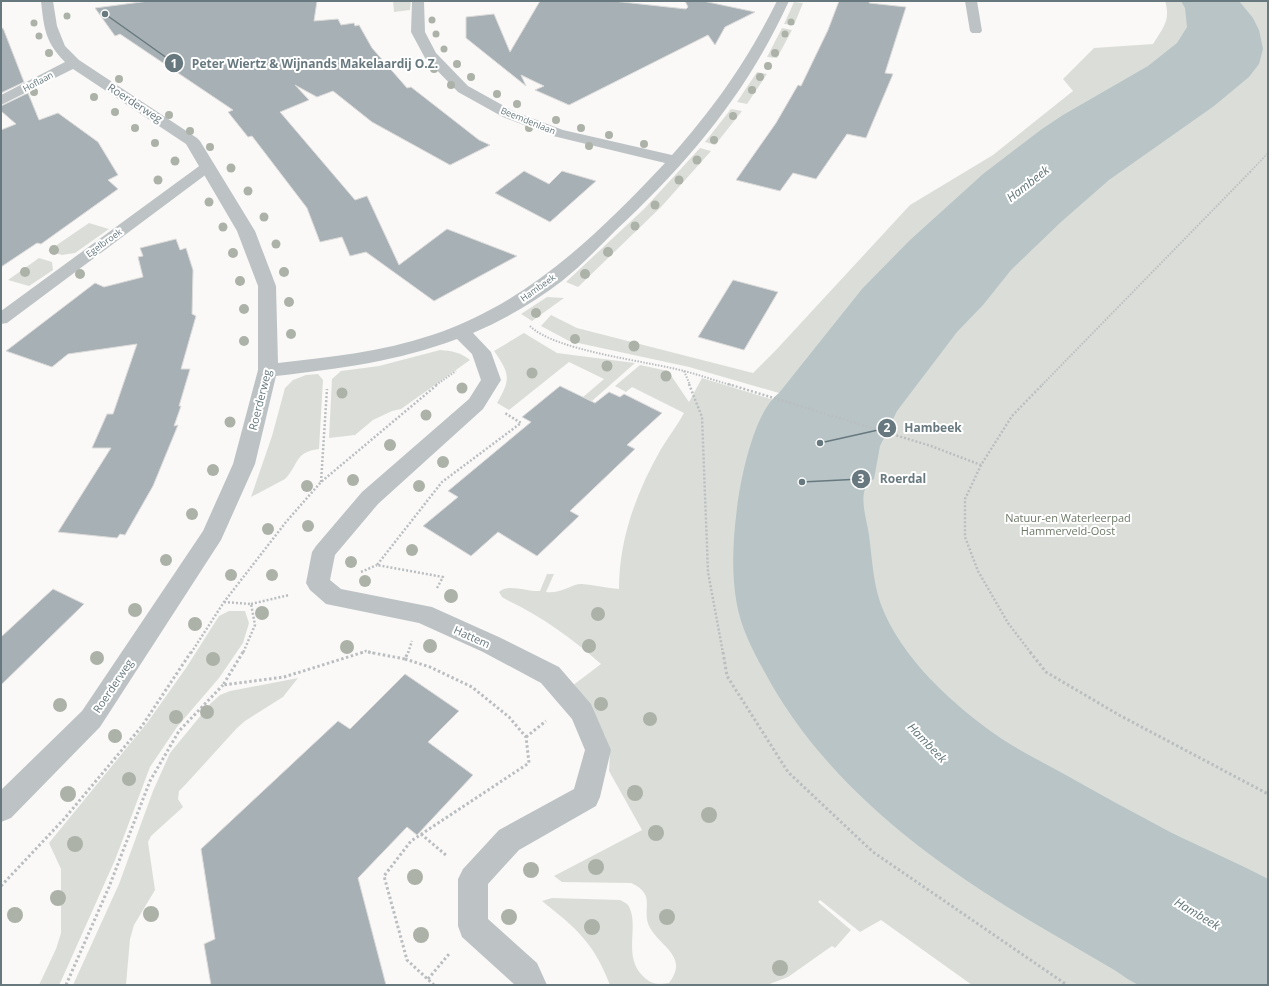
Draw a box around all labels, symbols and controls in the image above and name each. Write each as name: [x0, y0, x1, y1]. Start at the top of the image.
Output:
callout: Peter Wiertz & Wijnands Makelaardij O.Z.: [164, 51, 447, 75]
text: 1: [171, 55, 177, 72]
text: Peter Wiertz & Wijnands Makelaardij O.Z.: [192, 55, 438, 72]
street label: Hoflaan: [20, 68, 55, 95]
street label: Roerderweg: [105, 79, 165, 126]
street label: Beemdenlaan: [499, 104, 558, 137]
water label: Hambeek: [1003, 161, 1054, 206]
street label: Egelbroek: [83, 225, 125, 260]
street label: Hambeek: [517, 271, 558, 304]
street label: Roerderweg: [245, 368, 274, 432]
callout: Hambeek: [877, 416, 970, 440]
text: 2: [884, 419, 891, 436]
text: Hambeek: [904, 419, 962, 436]
callout: Roerdal: [851, 467, 934, 491]
text: 3: [858, 470, 865, 487]
text: Roerdal: [880, 470, 926, 487]
park label: Natuur-en Waterleerpad Hammerveld-Oost: [1005, 510, 1131, 538]
street label: Hattem: [452, 622, 493, 651]
street label: Roerderweg: [89, 656, 136, 716]
water label: Hambeek: [904, 719, 952, 767]
water label: Hambeek: [1171, 893, 1224, 934]

